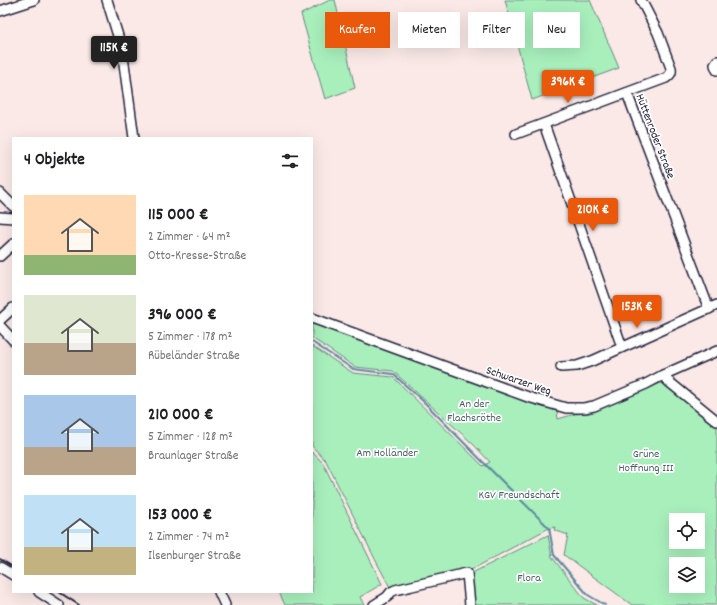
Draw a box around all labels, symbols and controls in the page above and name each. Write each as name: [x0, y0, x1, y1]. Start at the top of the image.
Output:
chip: Kaufen: [325, 12, 390, 48]
chip: Mieten: [398, 12, 460, 48]
chip: Filter: [468, 12, 525, 48]
chip: Neu: [533, 12, 580, 48]
pin: 115K €: [81, 36, 147, 70]
text: 115K €: [100, 39, 128, 58]
pin: 396K €: [535, 70, 601, 104]
text: 396K €: [551, 73, 585, 92]
street label: Hüttenroder Straße: [631, 92, 679, 181]
text: 4 Objekte: [24, 149, 85, 173]
icon: filters: [279, 150, 301, 172]
pin: 210K €: [560, 198, 626, 232]
text: 210K €: [577, 201, 609, 220]
text: 115 000 €: [148, 204, 208, 228]
icon: home: [56, 211, 104, 259]
text: 2 Zimmer · 64 m²: [148, 228, 231, 247]
text: Otto-Kresse-Straße: [148, 247, 246, 266]
pin: 153K €: [604, 295, 670, 329]
text: 153K €: [622, 298, 652, 317]
text: 396 000 €: [148, 304, 217, 328]
icon: home: [56, 311, 104, 359]
text: 5 Zimmer · 178 m²: [148, 328, 232, 347]
text: Rübeländer Straße: [148, 347, 240, 366]
street label: Schwarzer Weg: [484, 362, 553, 401]
park label: An der Flachsröthe: [447, 396, 501, 427]
text: 210 000 €: [148, 404, 213, 428]
icon: home: [56, 411, 104, 459]
text: 5 Zimmer · 128 m²: [148, 428, 233, 447]
park label: Am Holländer: [356, 445, 418, 462]
park label: Grüne Hoffnung III: [618, 446, 674, 477]
text: Braunlager Straße: [148, 447, 238, 466]
park label: KGV Freundschaft: [478, 487, 560, 504]
text: 153 000 €: [148, 504, 212, 528]
icon: home: [56, 511, 104, 559]
map controls: [669, 513, 705, 593]
button: locate: [669, 513, 705, 549]
text: 2 Zimmer · 74 m²: [148, 528, 229, 547]
text: Ilsenburger Straße: [148, 547, 241, 566]
button: layers: [669, 557, 705, 593]
park label: Flora: [517, 570, 541, 587]

